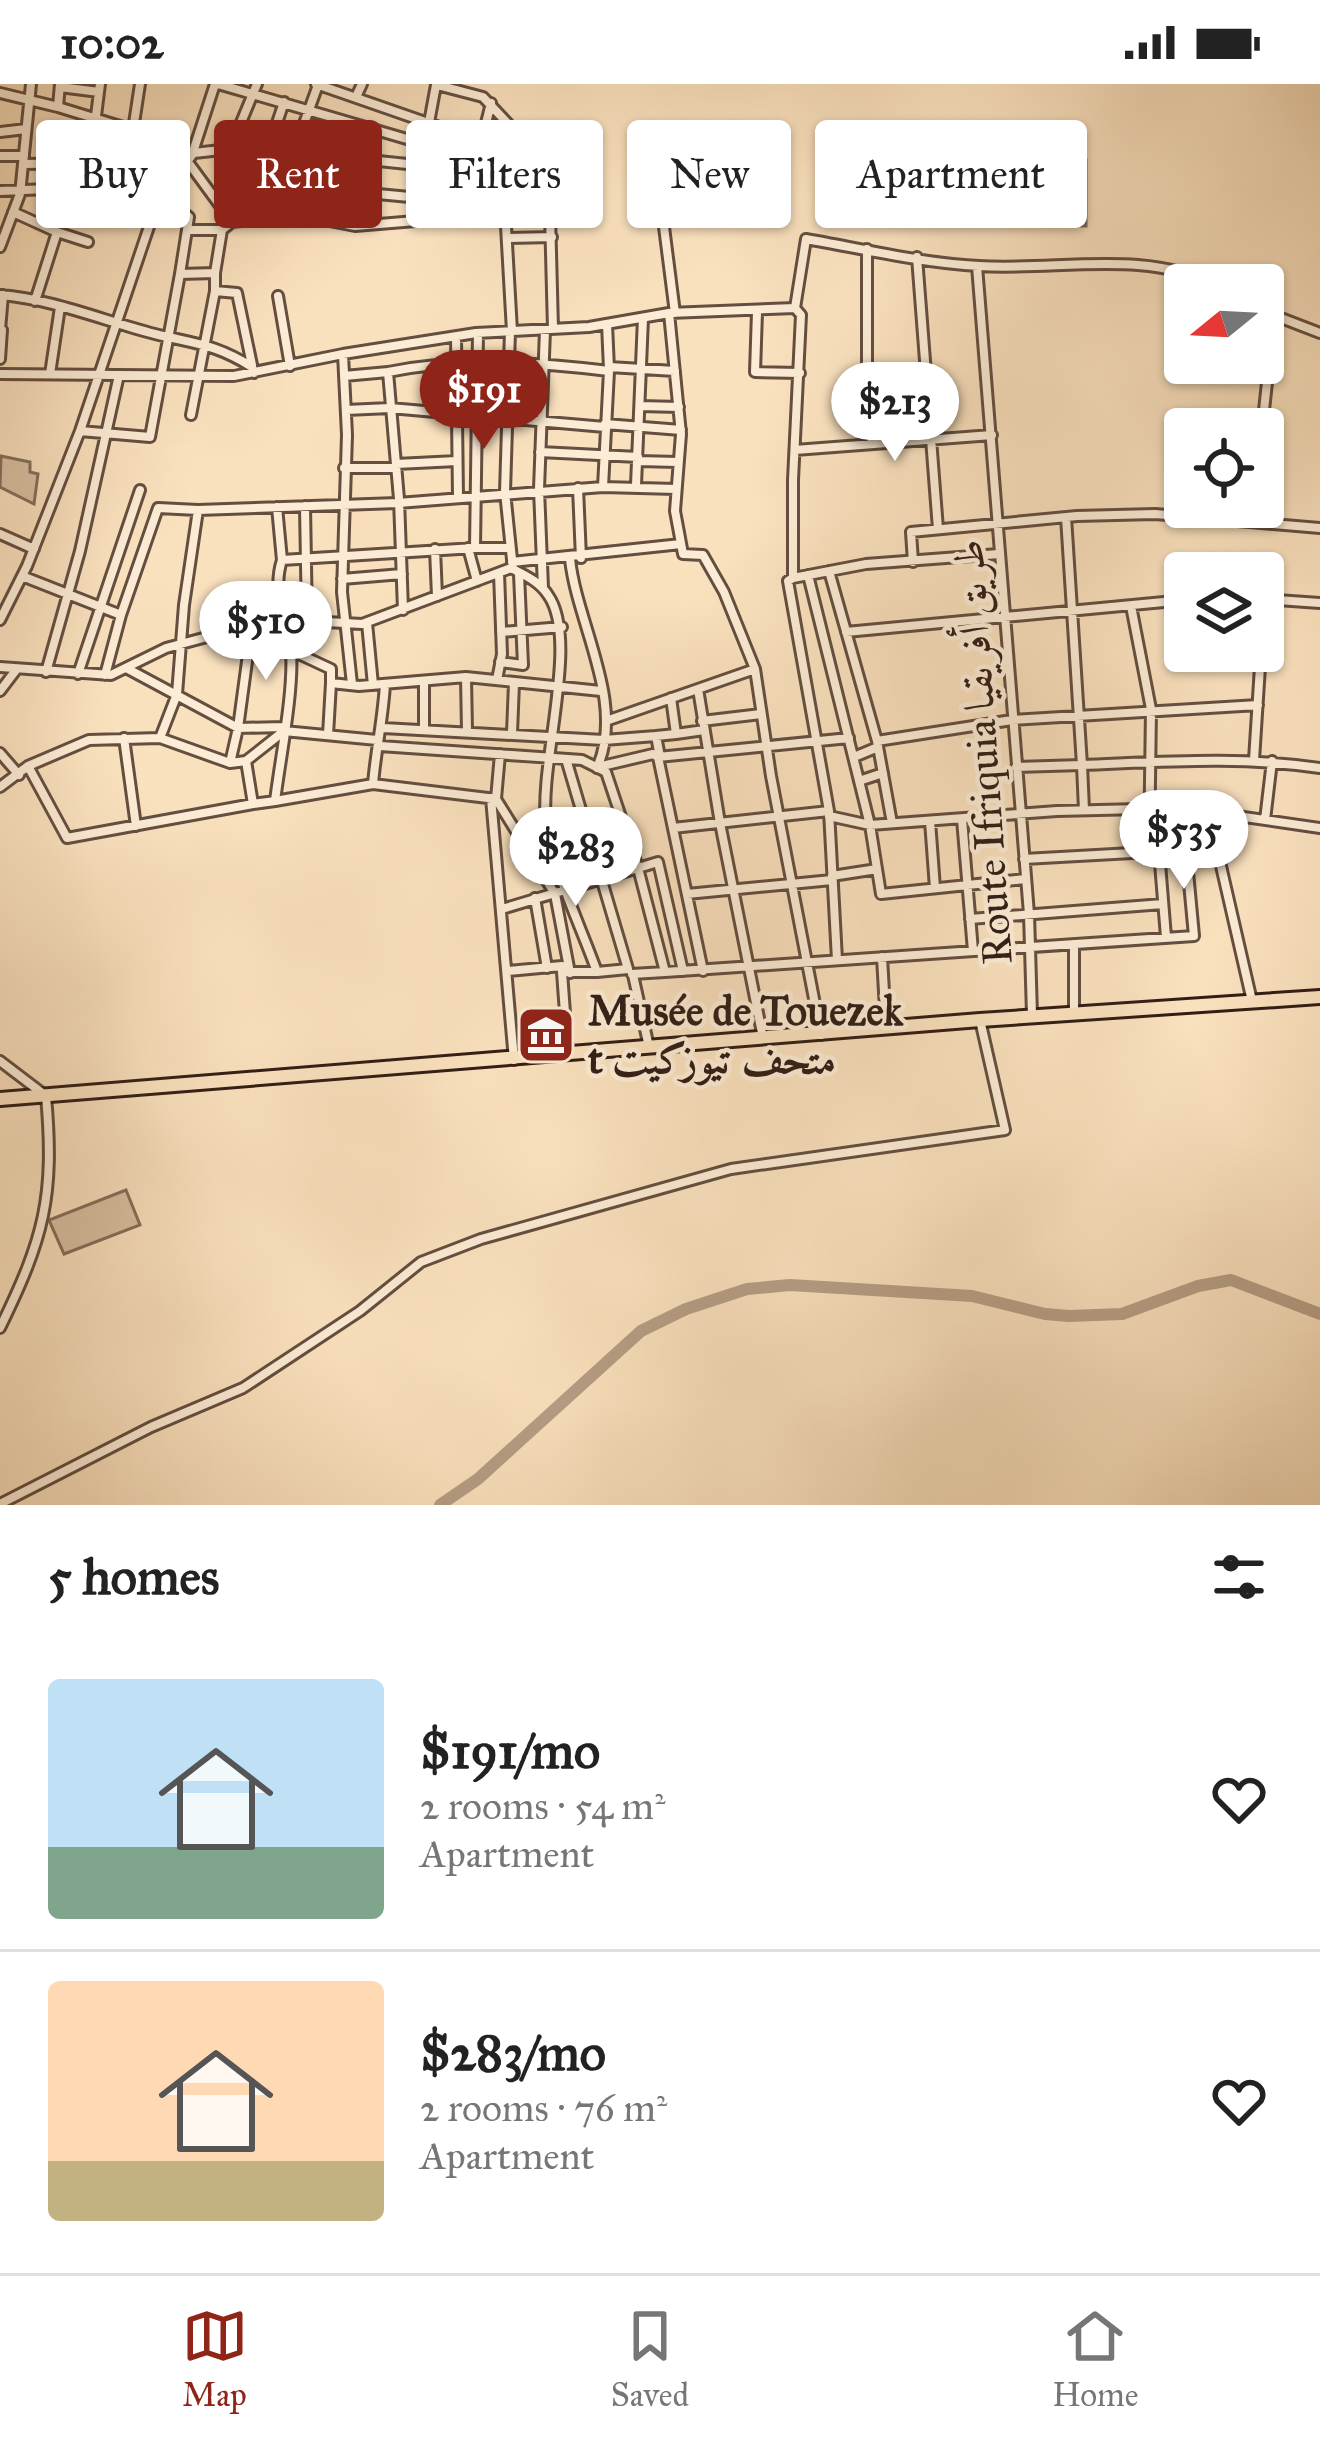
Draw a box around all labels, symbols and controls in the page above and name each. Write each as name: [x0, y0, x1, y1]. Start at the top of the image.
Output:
text: 10:02: [60, 15, 164, 70]
chip: Buy: [36, 120, 190, 228]
chip: Rent: [214, 120, 382, 228]
chip: Filters: [406, 120, 603, 228]
chip: New: [627, 120, 791, 228]
chip: Apartment: [815, 120, 1087, 228]
north arrow: [1164, 264, 1284, 384]
map controls: [1164, 264, 1284, 672]
pin: $191: [413, 350, 555, 452]
pin: $213: [824, 362, 966, 464]
text: $191: [447, 365, 521, 413]
text: $213: [858, 377, 932, 425]
button: locate: [1164, 408, 1284, 528]
street label: Route Ifriquia طريق أفريقيا: [939, 538, 1024, 966]
button: layers: [1164, 552, 1284, 672]
pin: $510: [195, 581, 337, 683]
text: $510: [226, 596, 306, 644]
pin: $535: [1113, 790, 1255, 892]
text: $535: [1146, 805, 1222, 853]
pin: $283: [505, 807, 647, 909]
text: $283: [537, 822, 615, 870]
place label: Musée de Touezek t متحف تيوزكيت: [587, 985, 905, 1086]
museum icon: Musée de Touezek t متحف تيوزكيت: [515, 1004, 577, 1066]
icon: filters: [1206, 1544, 1272, 1610]
text: 5 homes: [48, 1546, 219, 1608]
text: $191/mo: [420, 1720, 600, 1782]
icon: home: [144, 1727, 288, 1871]
icon: heart: [1206, 1766, 1272, 1832]
text: 2 rooms · 54 m²: [420, 1782, 665, 1830]
text: Apartment: [420, 1830, 594, 1878]
text: $283/mo: [420, 2022, 606, 2084]
icon: home: [144, 2029, 288, 2173]
icon: heart: [1206, 2068, 1272, 2134]
text: 2 rooms · 76 m²: [420, 2084, 667, 2132]
text: Apartment: [420, 2132, 594, 2180]
tab: Map: [182, 2303, 248, 2415]
tab: Saved: [611, 2303, 689, 2415]
tab: Home: [1052, 2303, 1138, 2415]

